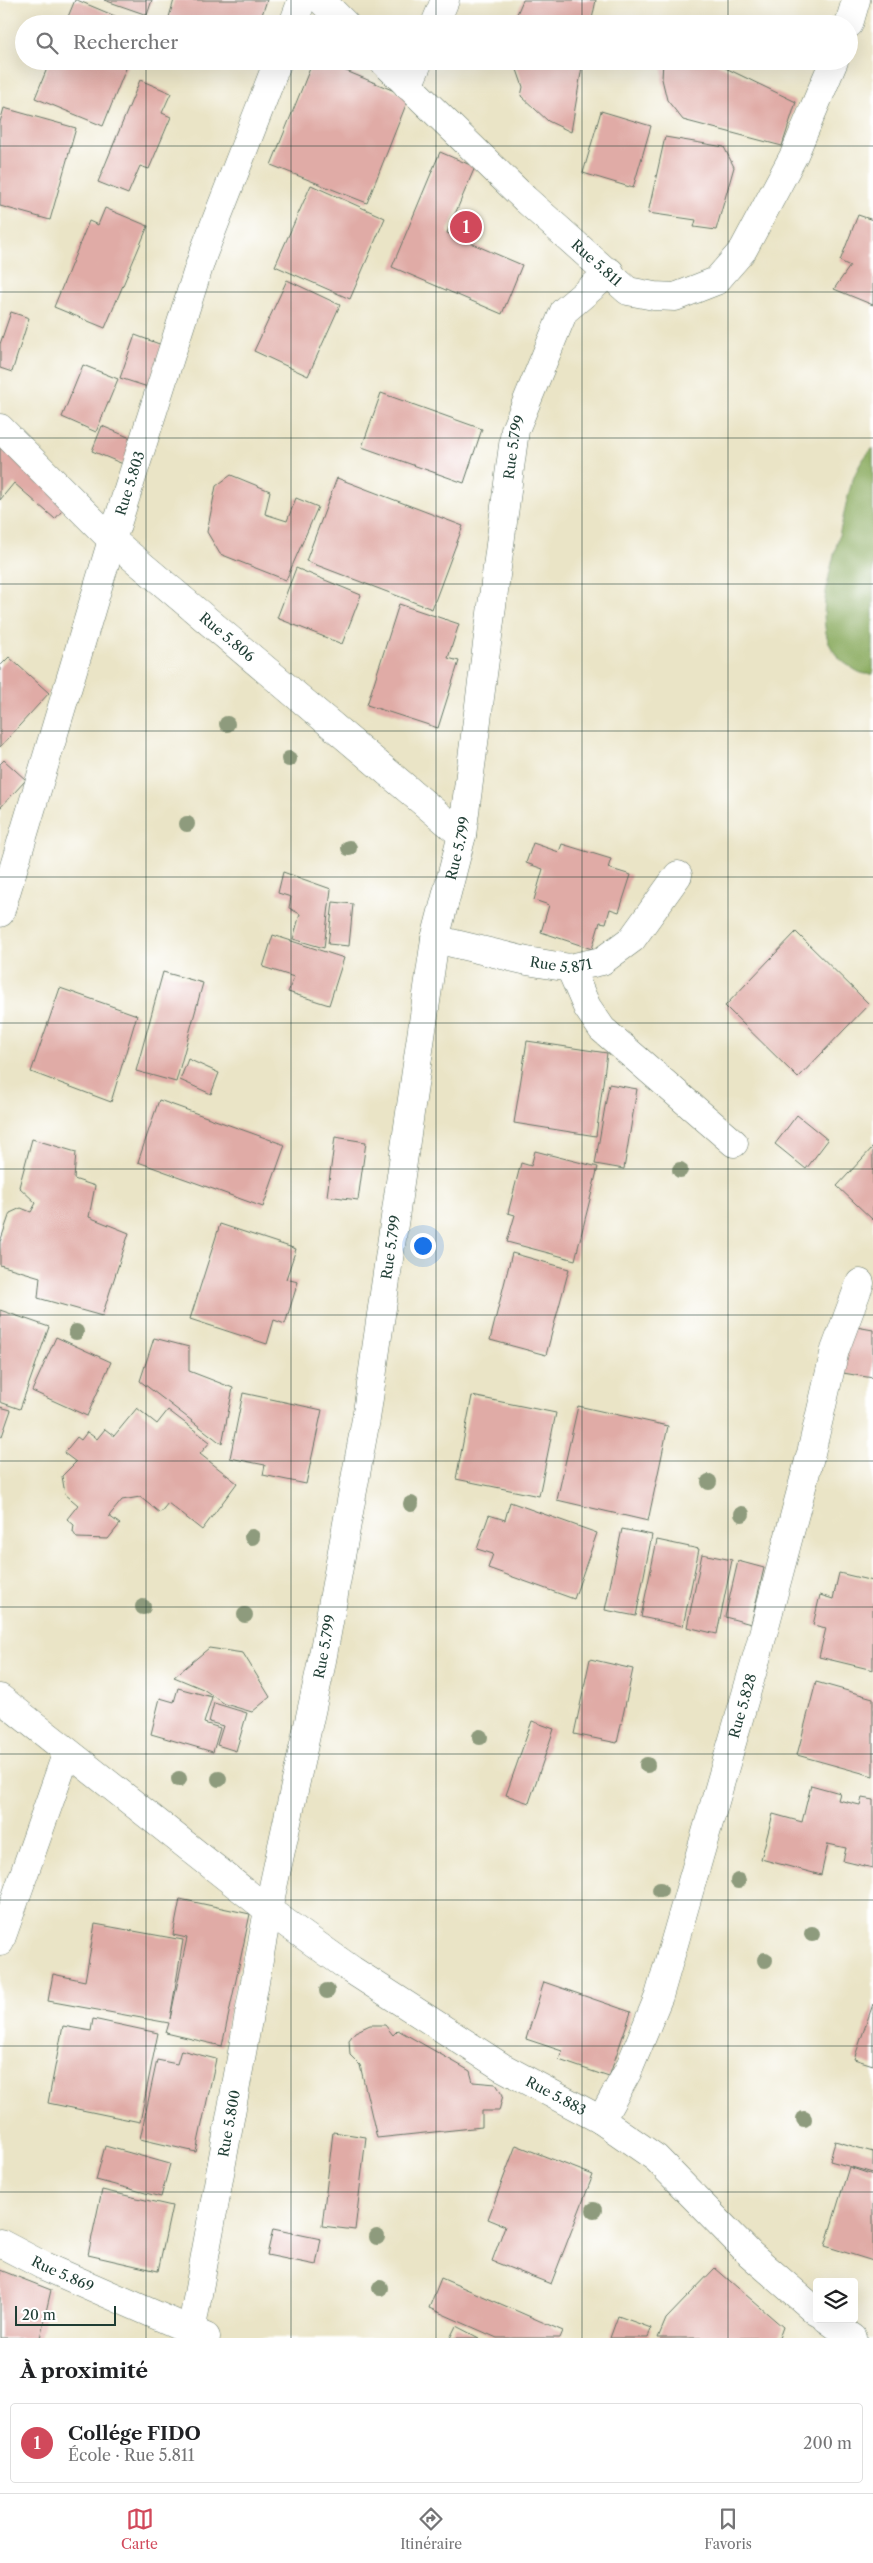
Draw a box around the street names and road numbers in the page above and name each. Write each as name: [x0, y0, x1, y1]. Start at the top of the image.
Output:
street label: Rue 5.811: [568, 236, 626, 290]
street label: Rue 5.799: [500, 413, 529, 480]
street label: Rue 5.803: [111, 449, 149, 518]
street label: Rue 5.806: [196, 609, 259, 666]
street label: Rue 5.799: [442, 815, 473, 882]
street label: Rue 5.871: [529, 953, 594, 977]
street label: Rue 5.799: [377, 1214, 404, 1281]
street label: Rue 5.799: [309, 1613, 339, 1680]
street label: Rue 5.828: [725, 1672, 760, 1740]
street label: Rue 5.883: [523, 2072, 589, 2119]
street label: Rue 5.800: [214, 2088, 244, 2158]
street label: Rue 5.869: [28, 2252, 97, 2296]

